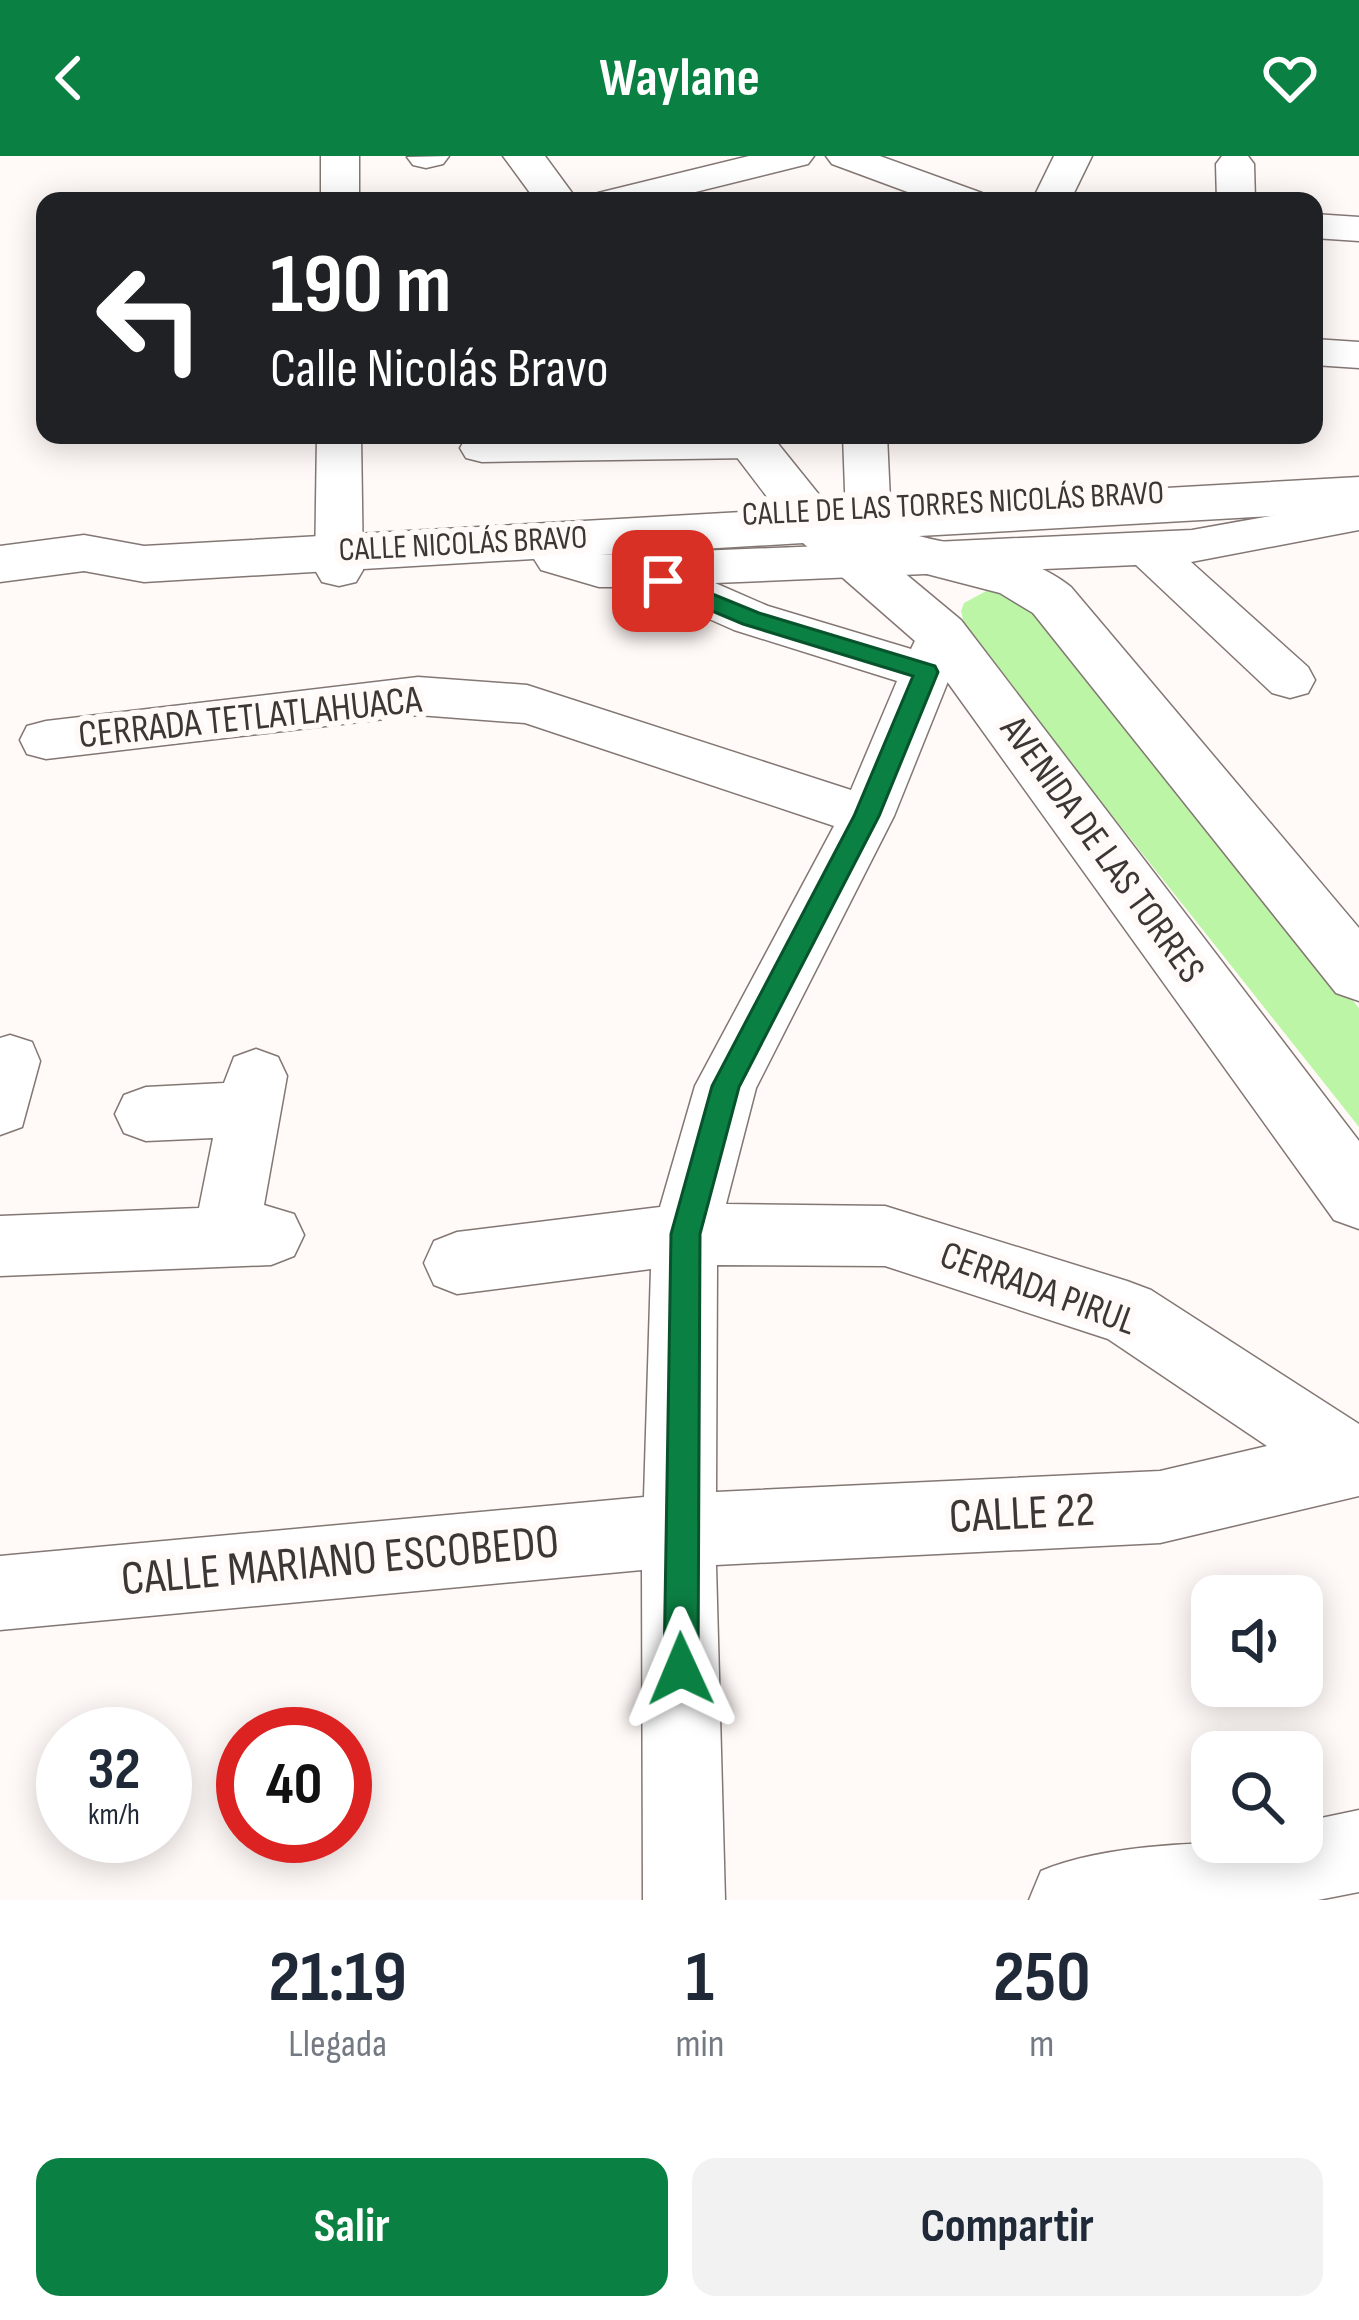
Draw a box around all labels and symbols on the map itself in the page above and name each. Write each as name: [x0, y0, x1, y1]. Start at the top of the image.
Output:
street label: CALLE DE LAS TORRES NICOLÁS BRAVO: [741, 473, 1165, 535]
street label: CALLE NICOLÁS BRAVO: [338, 518, 588, 570]
pin: [612, 530, 714, 632]
street label: CERRADA TETLATLAHUACA: [76, 677, 424, 759]
street label: AVENIDA DE LAS TORRES: [989, 707, 1214, 992]
street label: CERRADA PIRUL: [934, 1232, 1142, 1346]
street label: CALLE 22: [947, 1482, 1097, 1546]
street label: CALLE MARIANO ESCOBEDO: [119, 1513, 561, 1609]
position arrow: [618, 1606, 744, 1732]
speed limit sign: 40: [216, 1707, 372, 1863]

